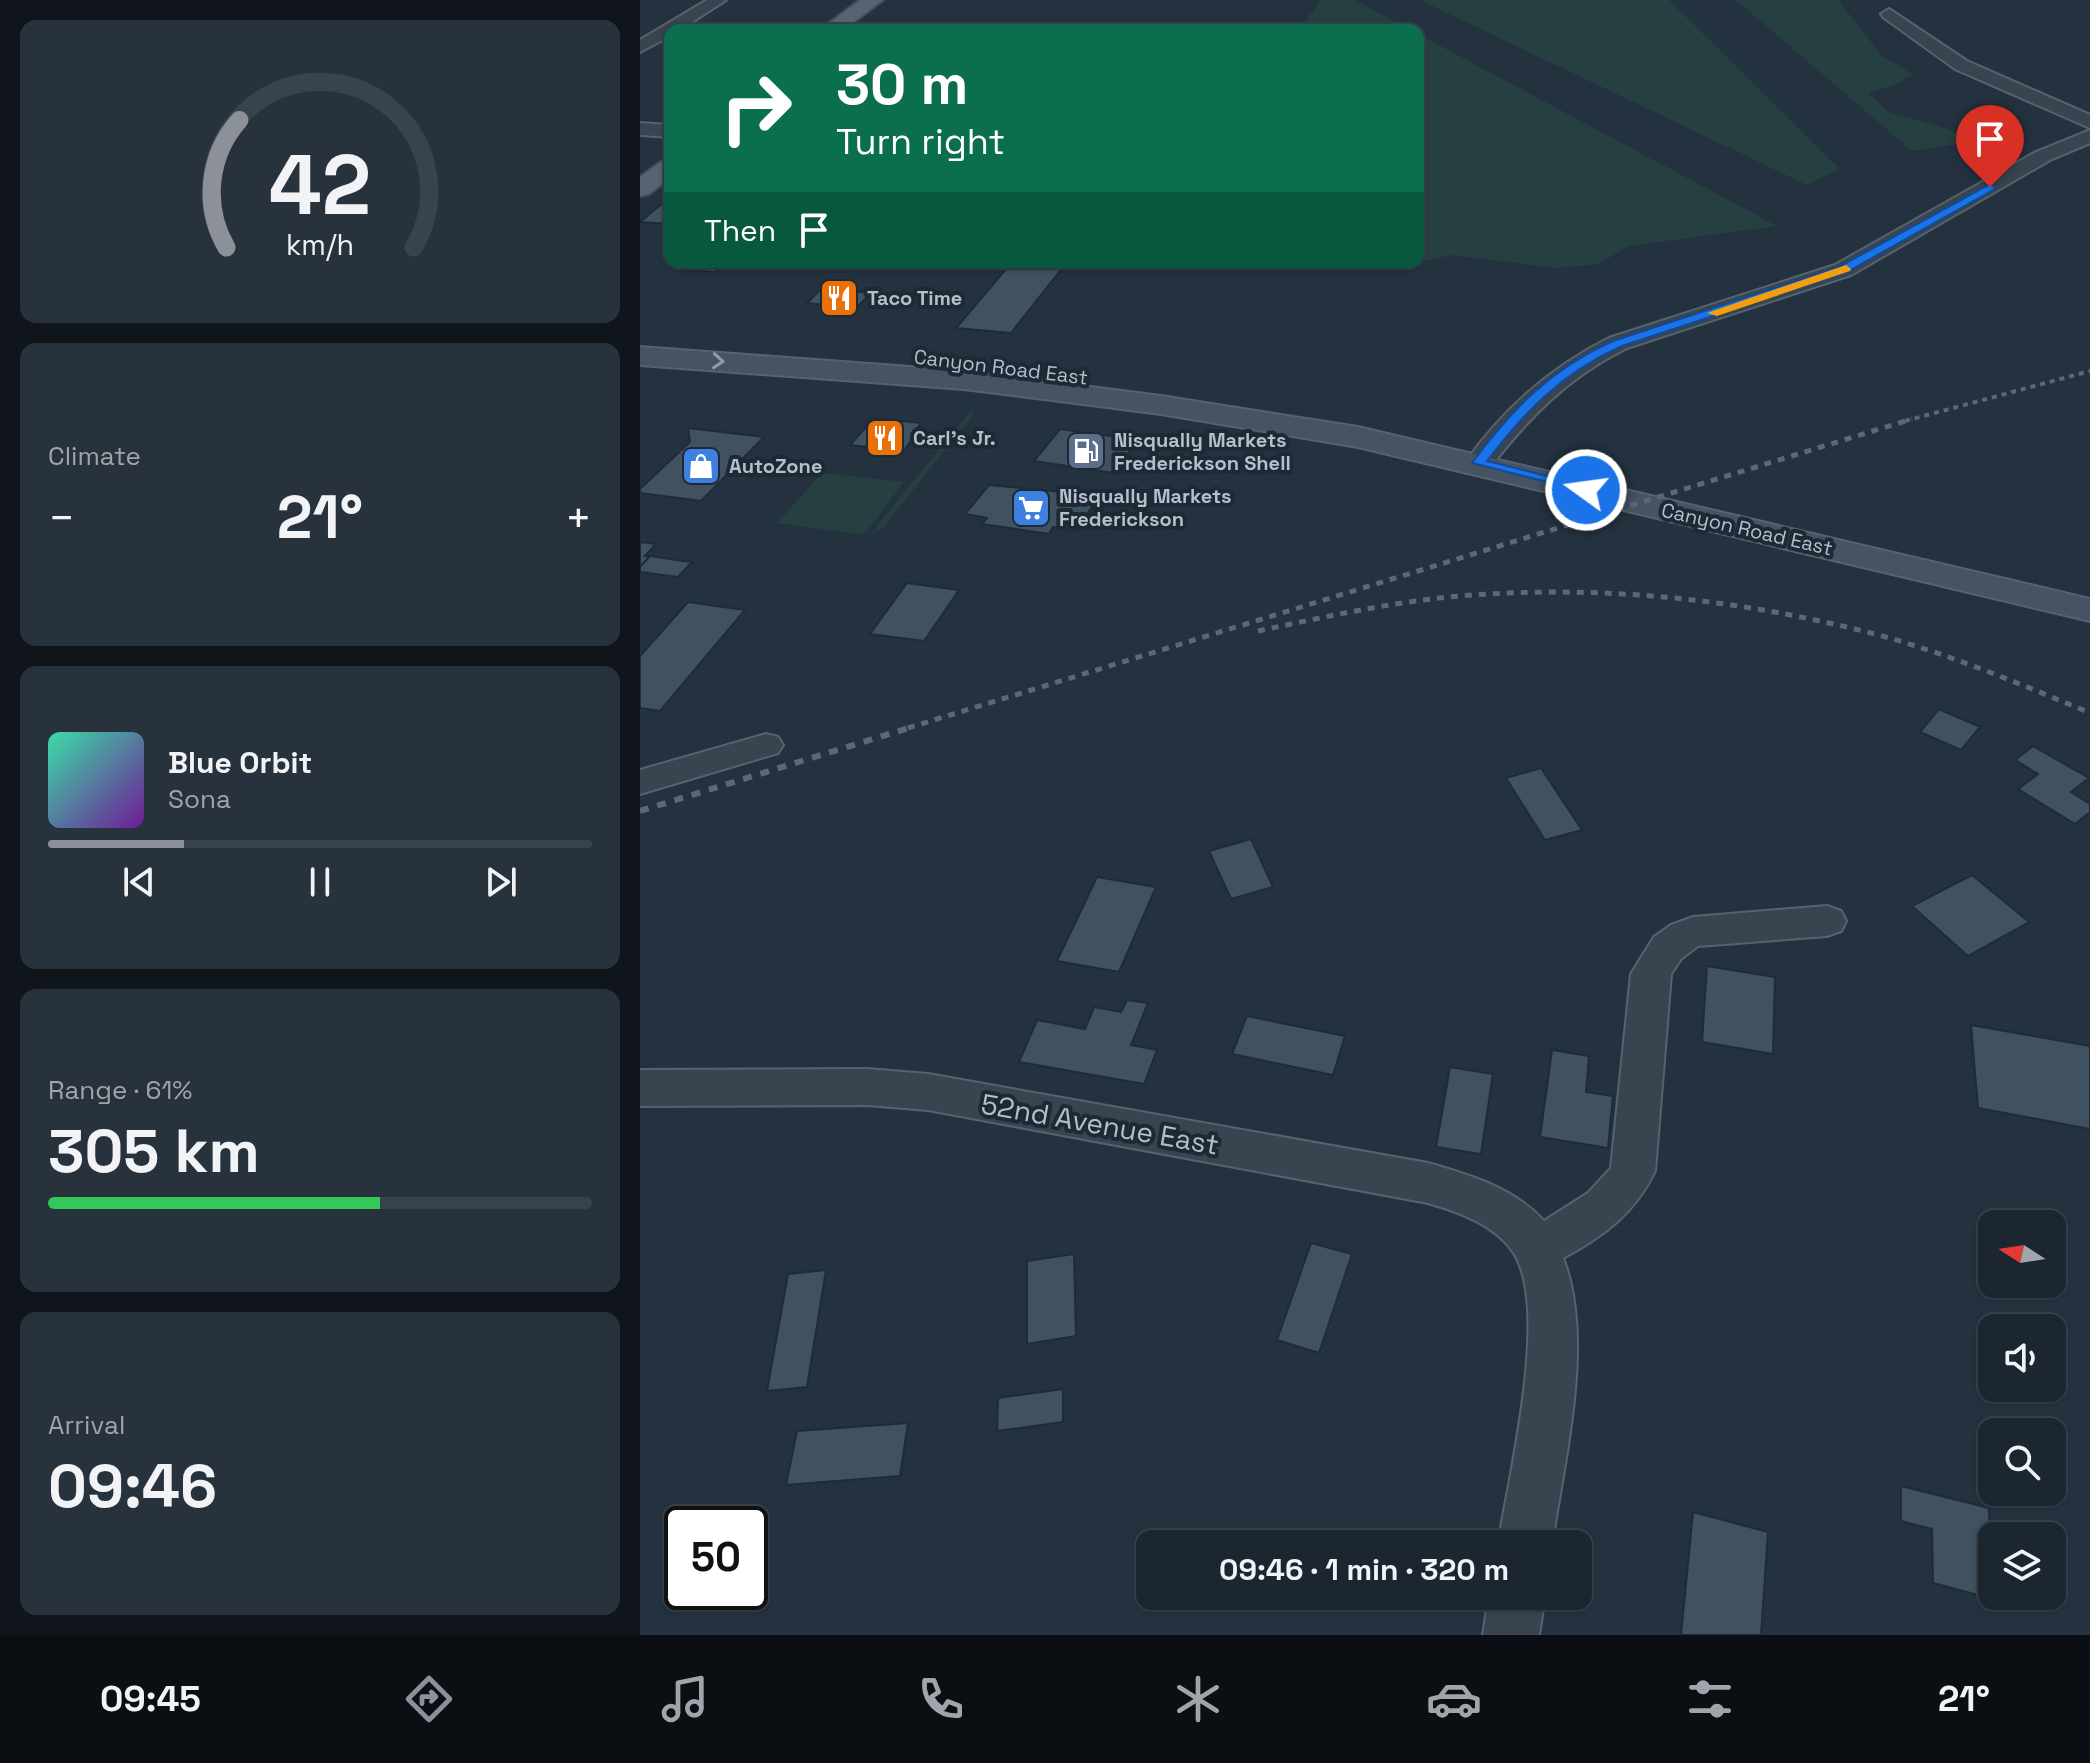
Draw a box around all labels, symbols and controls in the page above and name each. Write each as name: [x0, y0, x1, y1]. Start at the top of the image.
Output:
text: 30 m: [836, 49, 968, 120]
icon: right: [704, 56, 808, 160]
pin: [1956, 105, 2024, 187]
icon: arrive: [1968, 117, 2012, 161]
text: Turn right: [836, 119, 1005, 165]
text: 42: [269, 131, 371, 237]
icon: arrive: [792, 208, 836, 252]
text: Then: [704, 211, 776, 250]
text: km/h: [286, 227, 354, 263]
restaurant icon: Taco Time: [818, 277, 860, 319]
place label: Taco Time: [867, 285, 962, 311]
street label: Canyon Road East: [913, 343, 1089, 391]
one-way arrow: [712, 352, 725, 369]
restaurant icon: Carl's Jr.: [864, 417, 906, 459]
place label: Carl's Jr.: [913, 425, 996, 451]
place label: Nisqually Markets Frederickson Shell: [1114, 427, 1291, 476]
fuel station icon: Nisqually Markets Frederickson Shell: [1065, 430, 1107, 472]
text: Climate: [48, 439, 141, 473]
shop icon: AutoZone: [680, 445, 722, 487]
position arrow: [1544, 448, 1628, 532]
place label: AutoZone: [729, 453, 822, 479]
text: 21°: [277, 479, 363, 556]
place label: Nisqually Markets Frederickson: [1059, 483, 1232, 532]
supermarket icon: Nisqually Markets Frederickson: [1010, 487, 1052, 529]
text: −: [48, 490, 75, 546]
text: +: [565, 490, 592, 546]
street label: Canyon Road East: [1659, 497, 1835, 561]
text: Blue Orbit: [168, 743, 312, 782]
text: Sona: [168, 782, 231, 816]
icon: previous: [117, 860, 161, 904]
icon: pause: [298, 860, 342, 904]
icon: next: [479, 860, 523, 904]
text: Range · 61%: [48, 1073, 192, 1107]
street label: 52nd Avenue East: [978, 1085, 1222, 1163]
text: 305 km: [48, 1113, 260, 1190]
north arrow: [1978, 1210, 2066, 1298]
map controls: [1978, 1210, 2066, 1610]
button: sound: [1978, 1314, 2066, 1402]
text: Arrival: [48, 1408, 125, 1442]
button: search: [1978, 1418, 2066, 1506]
text: 09:46: [48, 1448, 217, 1525]
speed limit sign: 50: [664, 1506, 768, 1610]
button: layers: [1978, 1522, 2066, 1610]
text: 09:46 · 1 min · 320 m: [1219, 1550, 1509, 1589]
icon: directions: [401, 1671, 457, 1727]
icon: music: [657, 1671, 713, 1727]
icon: phone: [913, 1671, 969, 1727]
icon: climate: [1170, 1671, 1226, 1727]
icon: car: [1426, 1671, 1482, 1727]
icon: filters: [1682, 1671, 1738, 1727]
text: 09:45: [100, 1676, 201, 1722]
text: 21°: [1938, 1676, 1990, 1722]

